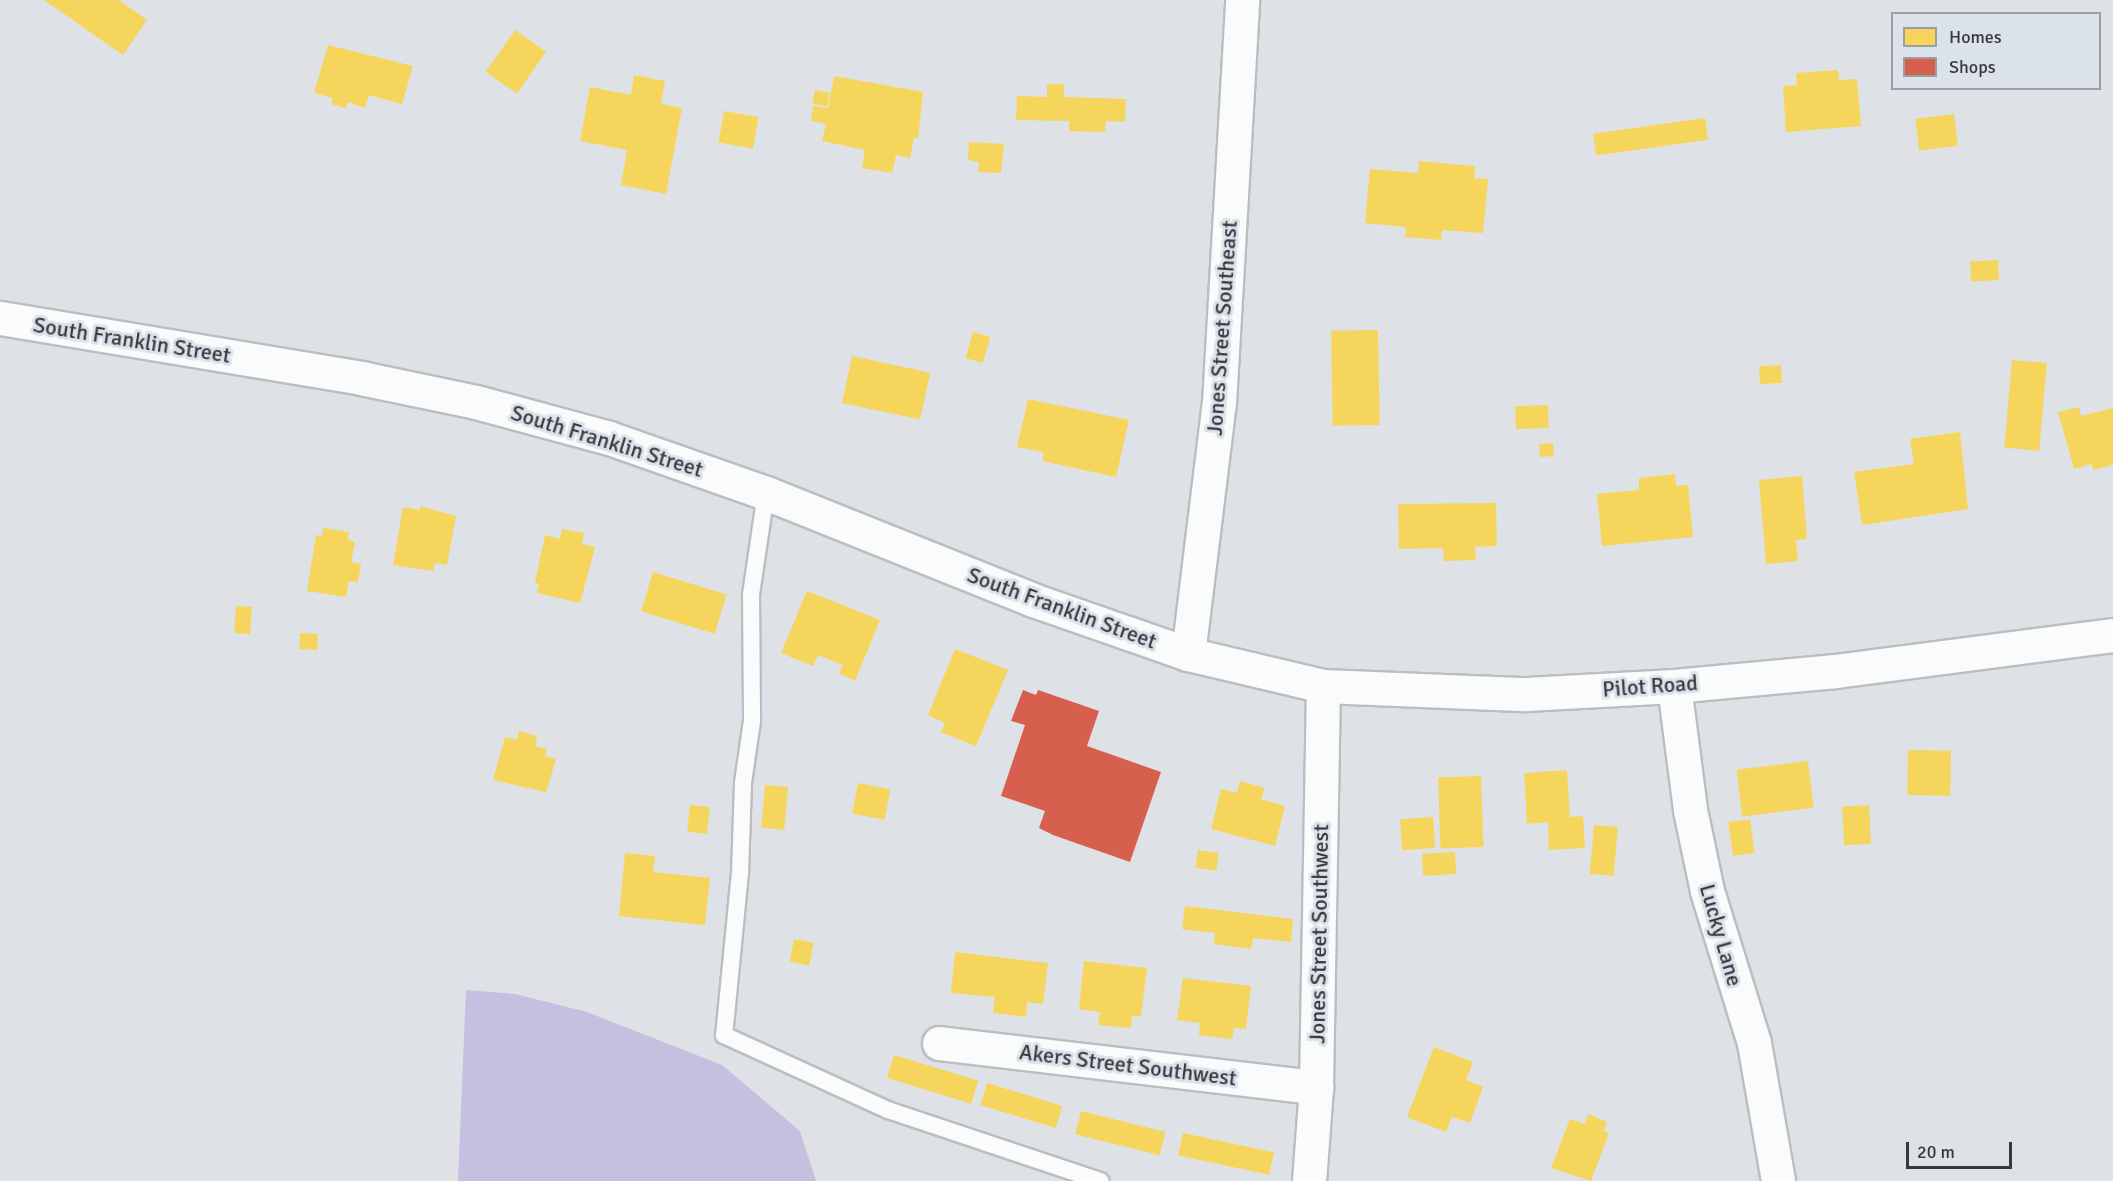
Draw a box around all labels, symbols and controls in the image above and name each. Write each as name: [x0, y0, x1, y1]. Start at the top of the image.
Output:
legend: [1891, 12, 2101, 90]
text: Homes: [1949, 26, 2002, 48]
text: Shops: [1949, 56, 1996, 78]
street label: Jones Street Southeast: [1201, 219, 1243, 437]
street label: South Franklin Street: [31, 311, 233, 369]
street label: South Franklin Street: [508, 399, 706, 483]
street label: South Franklin Street: [964, 561, 1160, 655]
street label: Pilot Road: [1601, 669, 1699, 703]
street label: Jones Street Southwest: [1304, 824, 1334, 1044]
street label: Lucky Lane: [1694, 881, 1748, 989]
street label: Akers Street Southwest: [1018, 1039, 1238, 1091]
scale bar: [1909, 1130, 2016, 1168]
text: 20 m: [1917, 1141, 1955, 1163]

